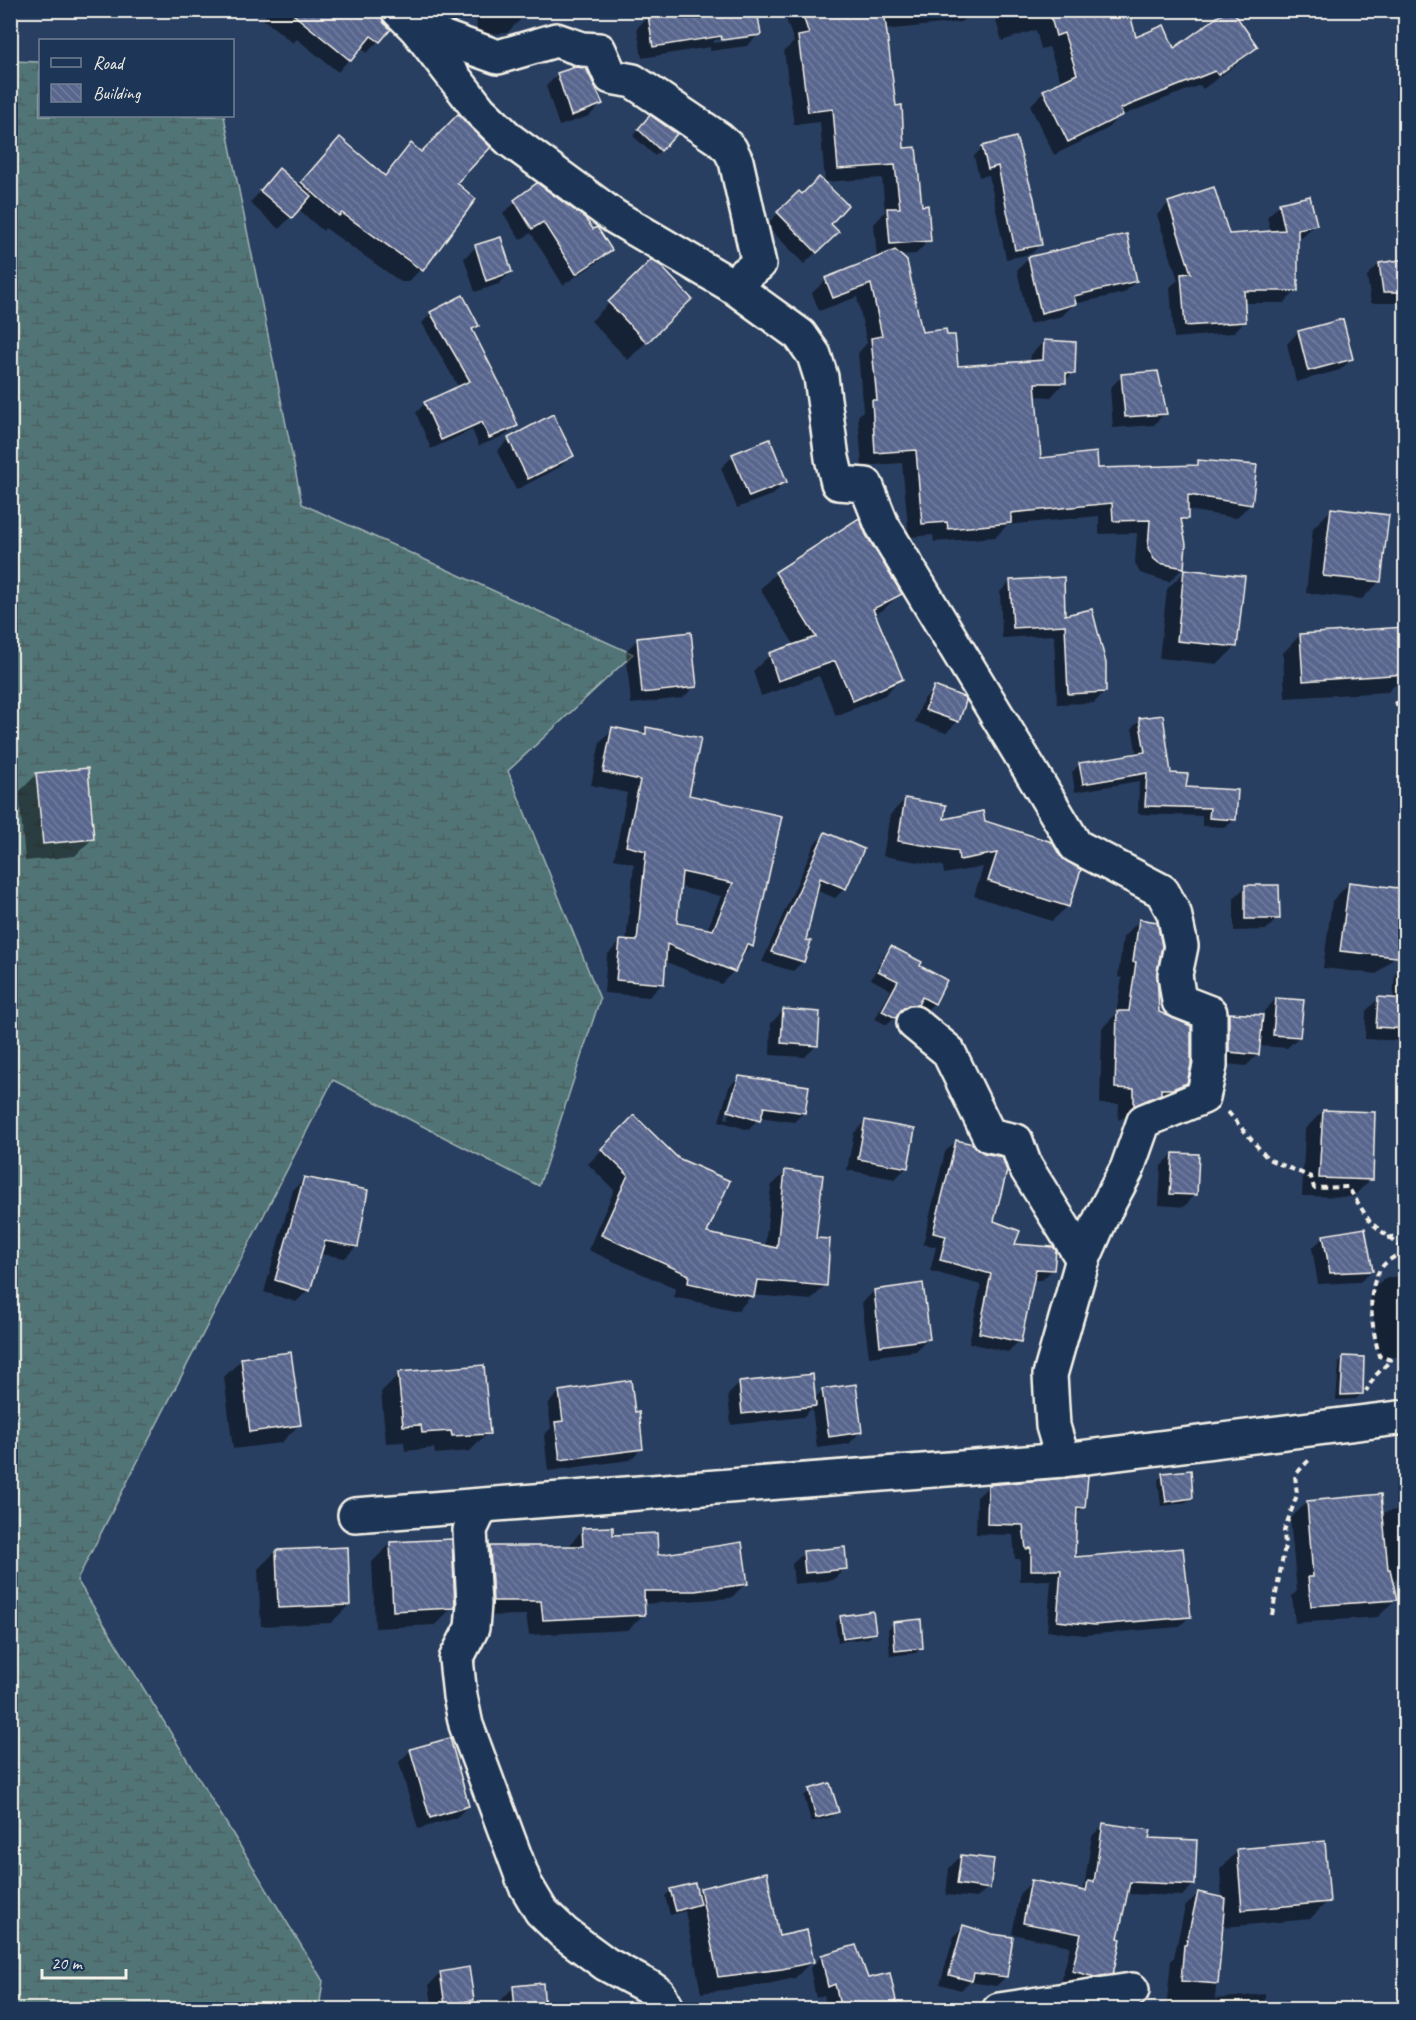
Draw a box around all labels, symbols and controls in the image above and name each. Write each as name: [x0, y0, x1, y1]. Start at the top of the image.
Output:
legend: [39, 39, 234, 117]
text: Road: [93, 52, 126, 74]
text: Building: [93, 82, 142, 104]
scale bar: [42, 1942, 126, 1980]
text: 20 m: [51, 1952, 84, 1974]

